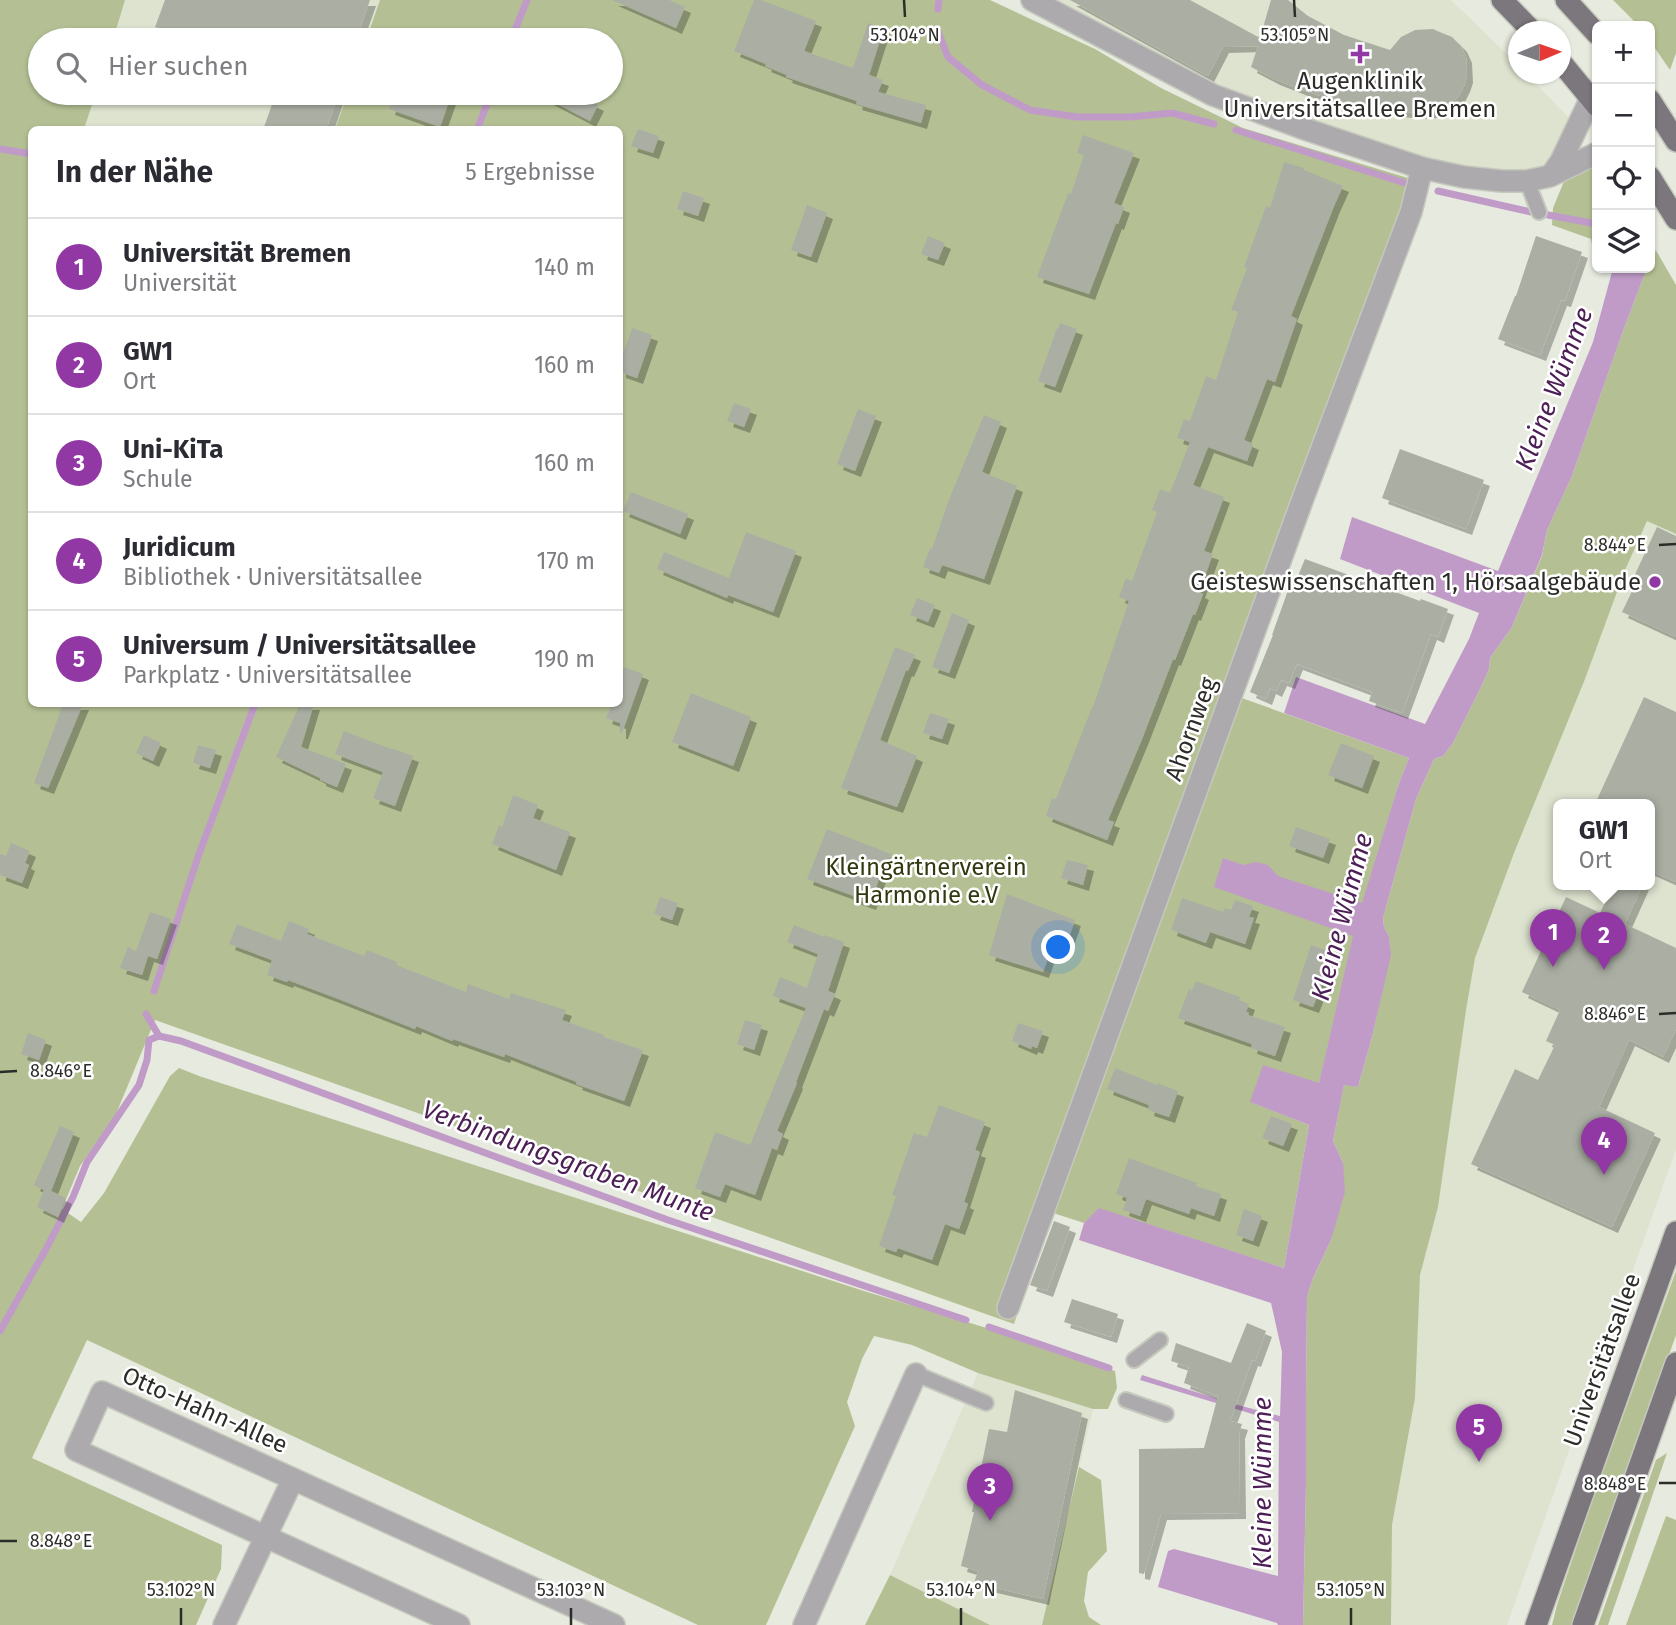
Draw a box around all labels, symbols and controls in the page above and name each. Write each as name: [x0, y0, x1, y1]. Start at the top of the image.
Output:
north arrow: [1508, 21, 1571, 84]
map controls: [1592, 21, 1655, 273]
button: +: [1592, 21, 1655, 84]
text: 53.104°N: [870, 24, 940, 46]
text: 53.105°N: [1261, 24, 1329, 46]
search box: [28, 28, 623, 105]
marker: Augenklinik Universitätsallee Bremen: [1350, 44, 1370, 64]
icon: search: [52, 48, 90, 86]
text: Hier suchen: [108, 51, 248, 82]
place label: Augenklinik Universitätsallee Bremen: [1224, 67, 1496, 123]
button: −: [1592, 84, 1655, 147]
button: locate: [1592, 147, 1655, 210]
text: In der Nähe: [56, 154, 213, 190]
text: 5 Ergebnisse: [465, 158, 595, 186]
button: layers: [1592, 210, 1655, 273]
text: Universität Bremen: [123, 238, 351, 269]
text: 1: [74, 253, 84, 281]
text: 140 m: [534, 253, 595, 281]
text: Universität: [123, 269, 237, 297]
water label: Kleine Wümme: [1509, 303, 1599, 475]
text: GW1: [123, 336, 173, 367]
text: 2: [73, 351, 85, 379]
text: 160 m: [534, 351, 595, 379]
text: Ort: [123, 367, 156, 395]
text: Uni-KiTa: [123, 434, 224, 465]
text: 3: [73, 449, 85, 477]
text: 160 m: [534, 449, 595, 477]
text: Schule: [123, 465, 193, 493]
text: Juridicum: [123, 532, 236, 563]
text: 8.844°E: [1584, 534, 1646, 556]
text: 4: [73, 547, 86, 575]
text: 170 m: [536, 547, 595, 575]
text: Bibliothek · Universitätsallee: [123, 563, 422, 591]
place label: Geisteswissenschaften 1, Hörsaalgebäude: [1190, 568, 1641, 596]
marker: Geisteswissenschaften 1, Hörsaalgebäude: [1647, 574, 1663, 590]
text: Universum / Universitätsallee: [123, 630, 476, 661]
text: 5: [73, 645, 85, 673]
text: 190 m: [534, 645, 595, 673]
text: Parkplatz · Universitätsallee: [123, 661, 412, 689]
street label: Ahornweg: [1159, 673, 1223, 785]
popup: [1553, 799, 1655, 890]
text: GW1: [1579, 815, 1629, 846]
water label: Kleine Wümme: [1305, 830, 1379, 1004]
text: Ort: [1579, 846, 1612, 874]
park label: Kleingärtnerverein Harmonie e.V: [825, 853, 1027, 909]
pin: 1: [1530, 909, 1576, 967]
pin: 2: [1581, 912, 1627, 970]
your location: [1041, 930, 1075, 964]
text: 8.846°E: [1584, 1003, 1646, 1025]
text: 8.846°E: [30, 1060, 92, 1082]
water label: Verbindungsgraben Munte: [418, 1094, 718, 1228]
pin: 4: [1581, 1117, 1627, 1175]
street label: Universitätsallee: [1558, 1269, 1646, 1451]
street label: Otto-Hahn-Allee: [118, 1361, 292, 1459]
water label: Kleine Wümme: [1247, 1397, 1278, 1569]
pin: 5: [1456, 1404, 1502, 1462]
pin: 3: [967, 1463, 1013, 1521]
text: 8.848°E: [1584, 1473, 1646, 1495]
text: 8.848°E: [30, 1530, 92, 1552]
text: 53.102°N: [147, 1579, 215, 1601]
text: 53.103°N: [537, 1579, 605, 1601]
text: 53.104°N: [926, 1579, 996, 1601]
text: 53.105°N: [1317, 1579, 1385, 1601]

